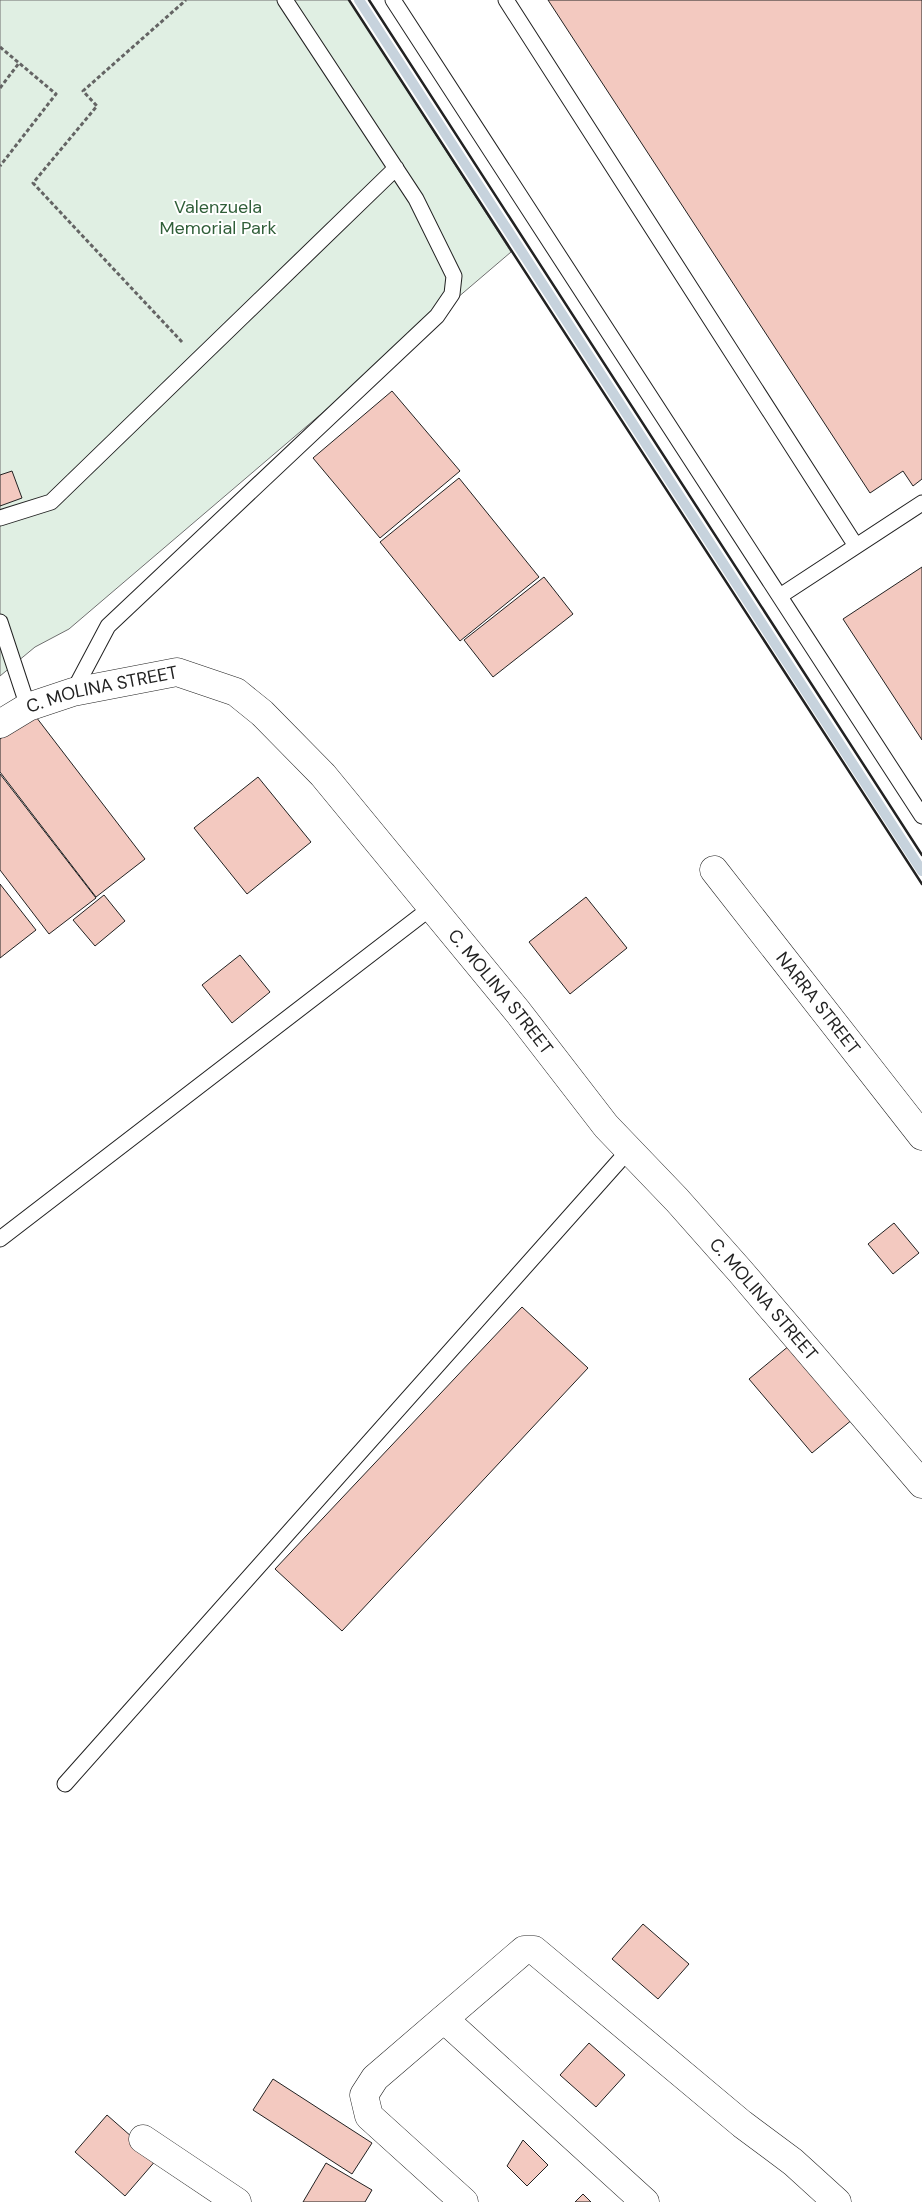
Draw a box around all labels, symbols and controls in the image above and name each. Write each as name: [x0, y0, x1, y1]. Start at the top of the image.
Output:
park label: Valenzuela Memorial Park: [159, 195, 277, 240]
street label: C. MOLINA STREET: [23, 660, 180, 719]
street label: C. MOLINA STREET: [443, 924, 558, 1059]
street label: NARRA STREET: [770, 947, 866, 1059]
street label: C. MOLINA STREET: [704, 1233, 823, 1366]

